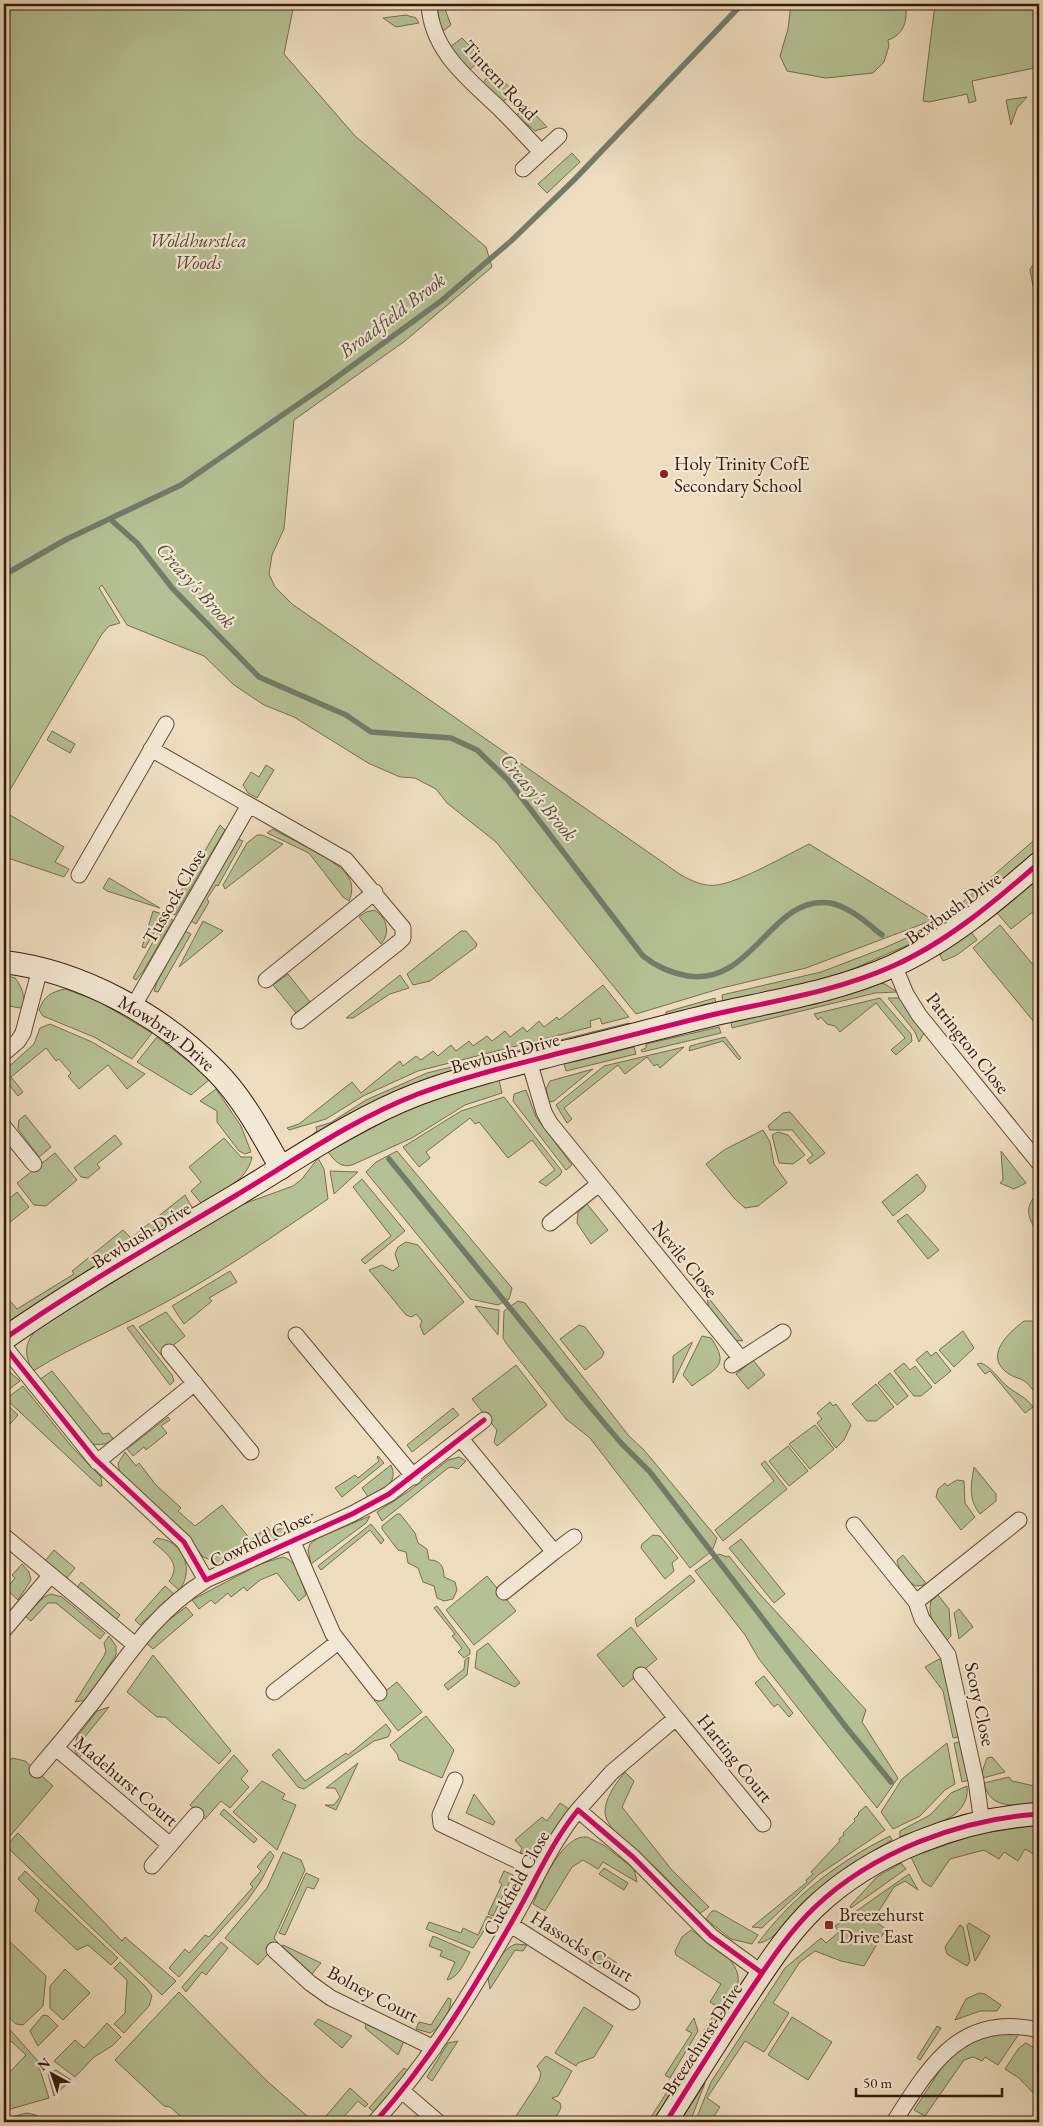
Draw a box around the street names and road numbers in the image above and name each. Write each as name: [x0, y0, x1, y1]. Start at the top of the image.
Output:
street label: Tintern Road: [457, 35, 544, 126]
street label: Tussock Close: [137, 844, 211, 948]
street label: Bewbush Drive: [900, 866, 1006, 950]
street label: Patrington Close: [920, 987, 1016, 1099]
street label: Mowbray Drive: [114, 989, 221, 1076]
street label: Bewbush Drive: [448, 1026, 562, 1080]
street label: Bewbush Drive: [87, 1196, 195, 1274]
street label: Nevile Close: [646, 1215, 724, 1303]
street label: Cowfold Close: [205, 1505, 315, 1573]
street label: Scory Close: [959, 1660, 1001, 1748]
street label: Harting Court: [692, 1708, 778, 1808]
street label: Madehurst Court: [69, 1730, 183, 1832]
street label: Cuckfield Close: [477, 1826, 555, 1940]
street label: Hassocks Court: [526, 1905, 638, 1987]
street label: Bolney Court: [323, 1960, 423, 2028]
street label: Breezehurst Drive: [656, 1978, 748, 2100]

